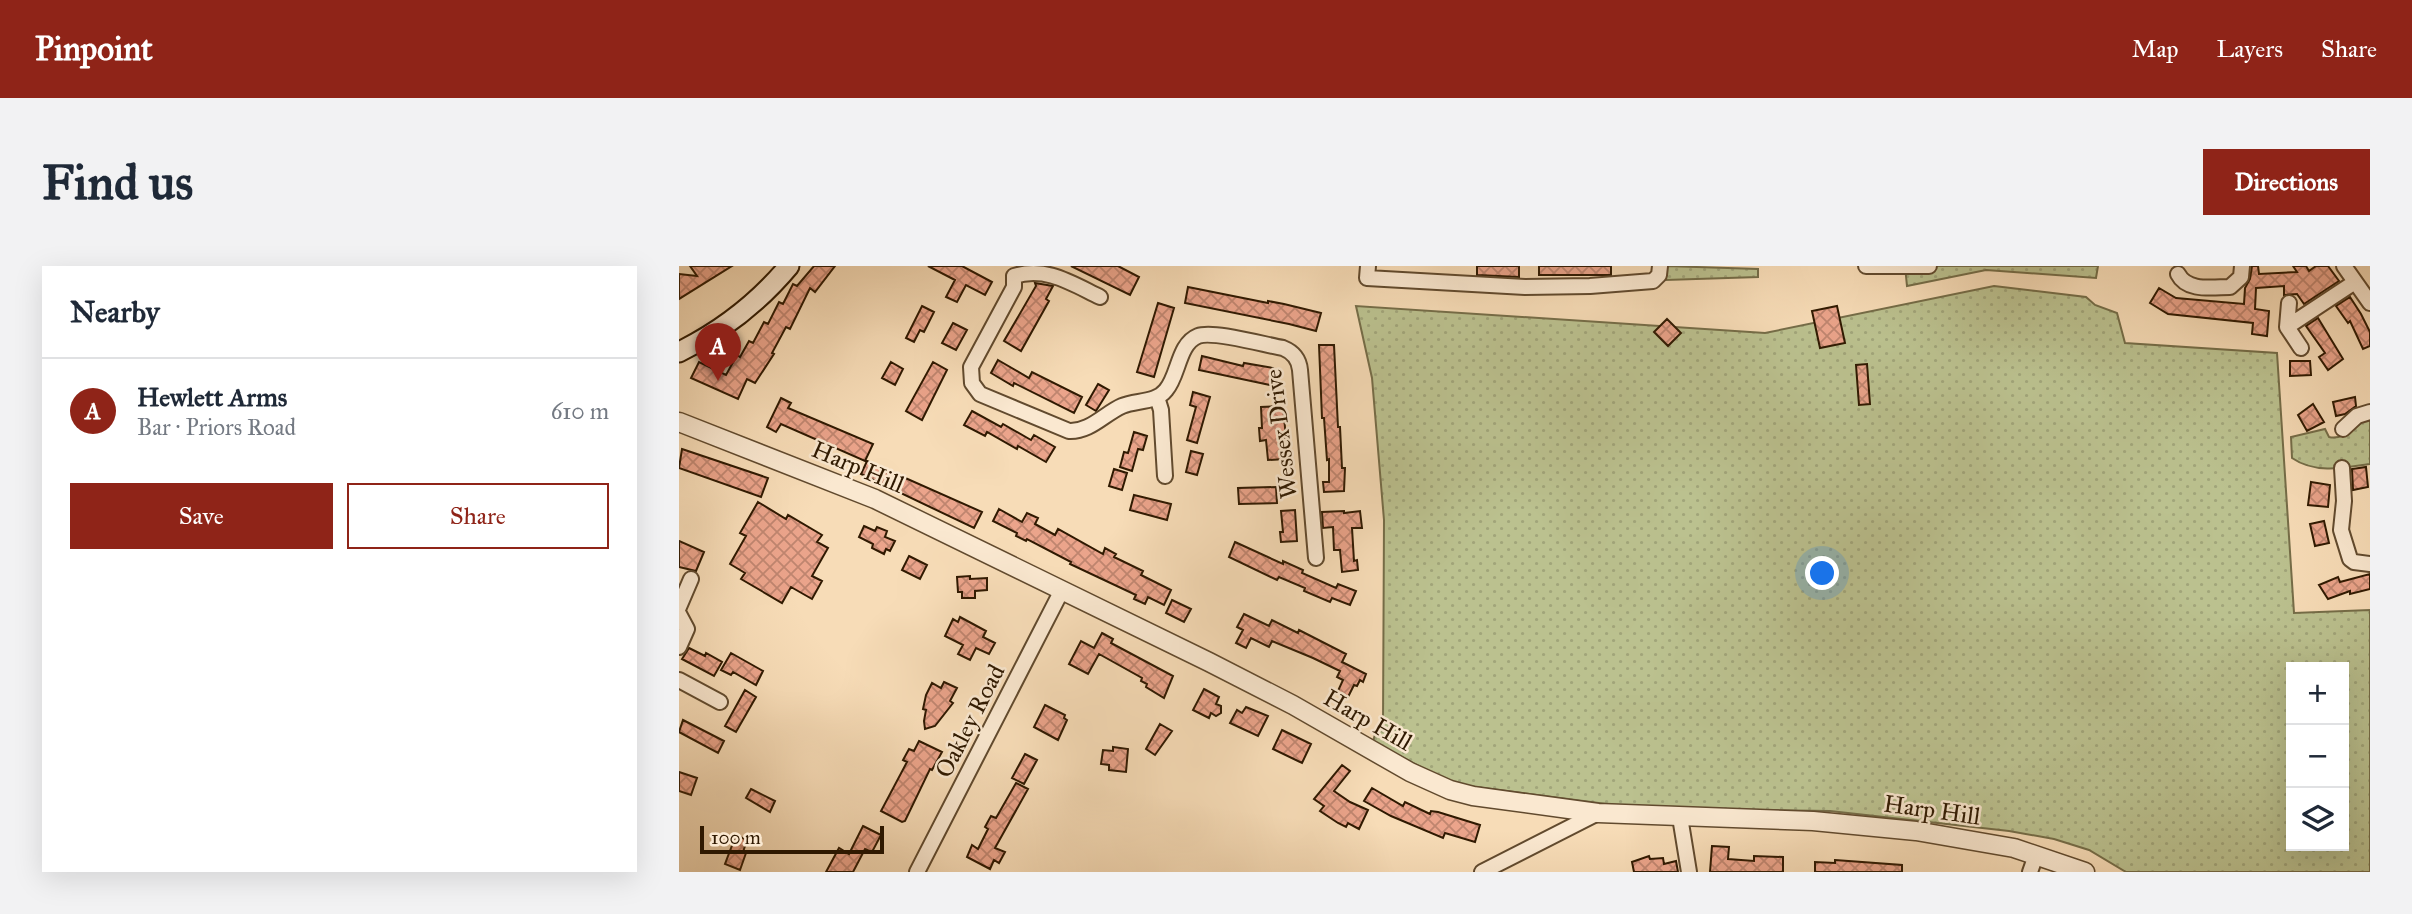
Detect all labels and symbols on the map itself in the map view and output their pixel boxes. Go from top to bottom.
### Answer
pin: A [695,323,741,381]
street label: Wessex Drive [1258,367,1304,501]
street label: Harp Hill [807,434,909,500]
your location [1805,556,1839,590]
street label: Oakley Road [929,659,1011,783]
street label: Harp Hill [1318,683,1418,758]
street label: Harp Hill [1882,788,1983,832]
scale bar [700,823,884,855]

